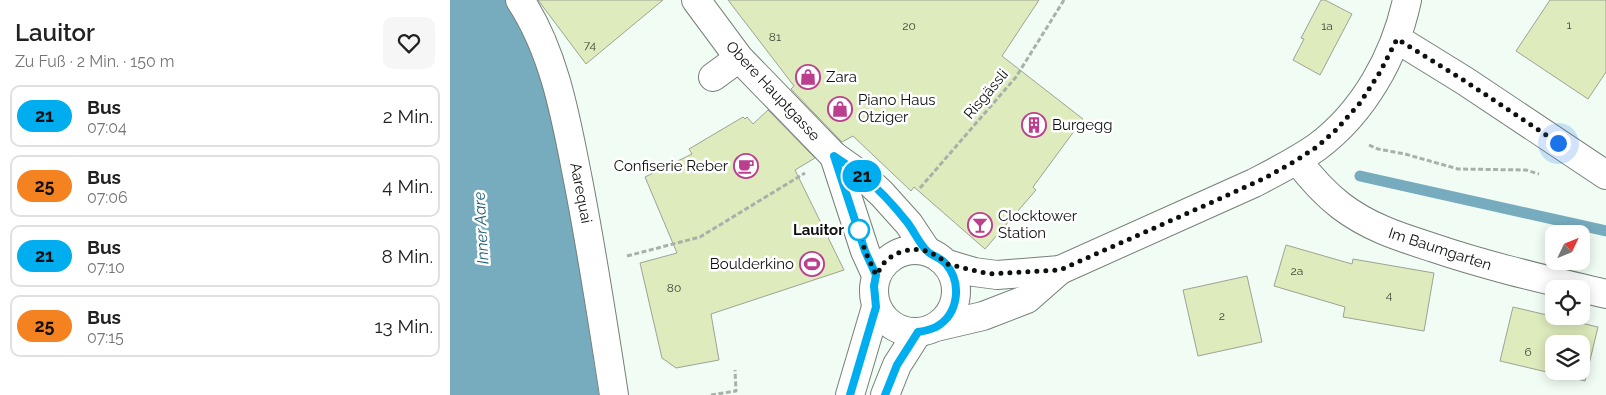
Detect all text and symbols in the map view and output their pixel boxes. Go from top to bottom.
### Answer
button: heart [383,17,435,69]
text: Lauitor [15,18,95,47]
house number: 1 [1566,18,1572,32]
house number: 20 [902,19,916,33]
house number: 1a [1321,19,1333,33]
house number: 81 [769,30,781,44]
street label: Obere Hauptgasse [722,37,824,145]
house number: 74 [584,38,597,52]
text: Zu Fuß · 2 Min. · 150 m [15,52,174,71]
shop icon: Zara [795,64,821,90]
street label: Risgässli [960,65,1012,123]
place label: Zara [826,68,857,86]
place label: Piano Haus Otziger [858,91,936,126]
text: Bus [87,96,121,118]
shop icon: Piano Haus Otziger [827,96,853,122]
text: 21 [35,105,54,126]
text: 2 Min. [383,105,433,127]
building icon: Burgegg [1021,112,1047,138]
place label: Burgegg [1052,116,1113,134]
text: 07:04 [87,118,127,137]
your location [1546,131,1571,156]
cafe icon: Confiserie Reber [733,153,759,179]
place label: Confiserie Reber [614,157,729,175]
line badge: 21 [840,160,884,192]
street label: Aarequai [566,161,596,225]
text: 21 [852,165,872,186]
text: Bus [87,166,121,188]
text: 25 [34,175,55,196]
text: 4 Min. [382,175,433,197]
text: 07:06 [87,188,128,207]
water label: Inner Aare [470,191,492,265]
place label: Clocktower Station [998,207,1078,242]
bar icon: Clocktower Station [967,212,993,238]
marker: Lauitor [848,219,870,241]
place label: Lauitor [793,221,844,239]
street label: Im Baumgarten [1386,224,1494,274]
north arrow [1545,225,1590,270]
map controls [1545,225,1590,380]
text: Bus [87,236,121,258]
text: 21 [35,245,54,266]
text: 8 Min. [381,245,433,267]
sports icon: Boulderkino [799,251,825,277]
place label: Boulderkino [710,255,794,273]
text: 07:10 [87,258,125,277]
house number: 2a [1291,264,1303,278]
button: locate [1545,280,1590,325]
house number: 80 [667,281,681,295]
house number: 4 [1386,288,1393,302]
text: Bus [87,306,121,328]
house number: 2 [1219,309,1225,323]
text: 25 [34,315,55,336]
text: 13 Min. [374,315,433,337]
text: 07:15 [87,328,124,347]
button: layers [1545,335,1590,380]
house number: 6 [1524,345,1532,359]

